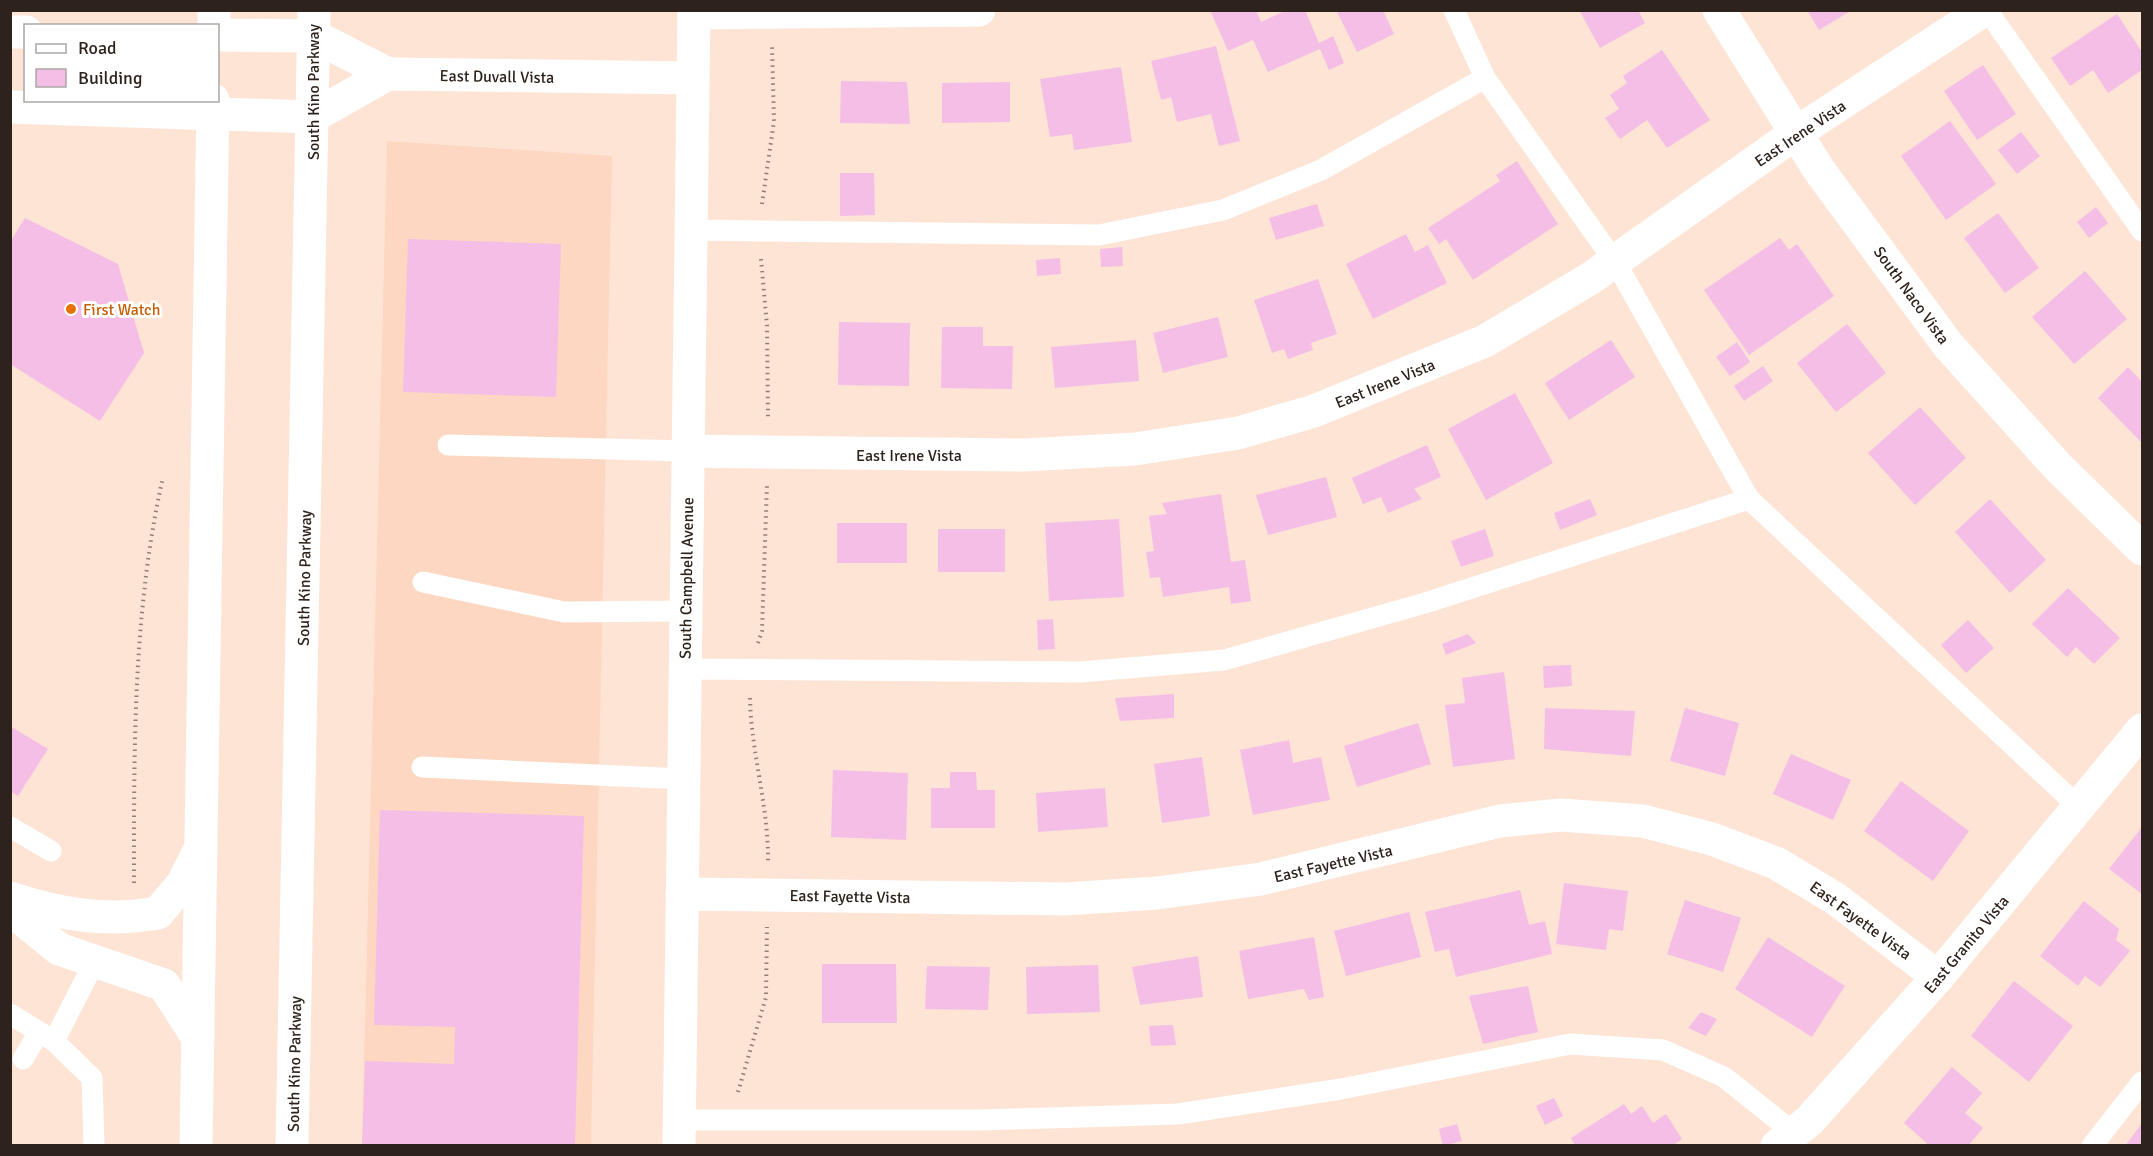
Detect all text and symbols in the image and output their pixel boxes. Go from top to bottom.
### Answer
legend [24,24,219,102]
street label: South Kino Parkway [304,24,324,160]
text: Road [78,37,117,59]
street label: East Duvall Vista [439,66,554,88]
text: Building [78,67,142,89]
street label: East Irene Vista [1751,96,1850,172]
street label: South Naco Vista [1869,243,1953,348]
place label: First Watch [83,300,160,320]
marker: First Watch [64,302,78,316]
street label: East Irene Vista [1333,355,1438,413]
street label: East Irene Vista [856,446,962,466]
street label: South Campbell Avenue [676,497,698,659]
street label: South Kino Parkway [294,509,316,646]
street label: East Fayette Vista [1272,841,1394,887]
street label: East Fayette Vista [1806,877,1915,964]
street label: East Fayette Vista [789,886,911,908]
street label: East Granito Vista [1920,892,2014,998]
street label: South Kino Parkway [284,995,306,1132]

